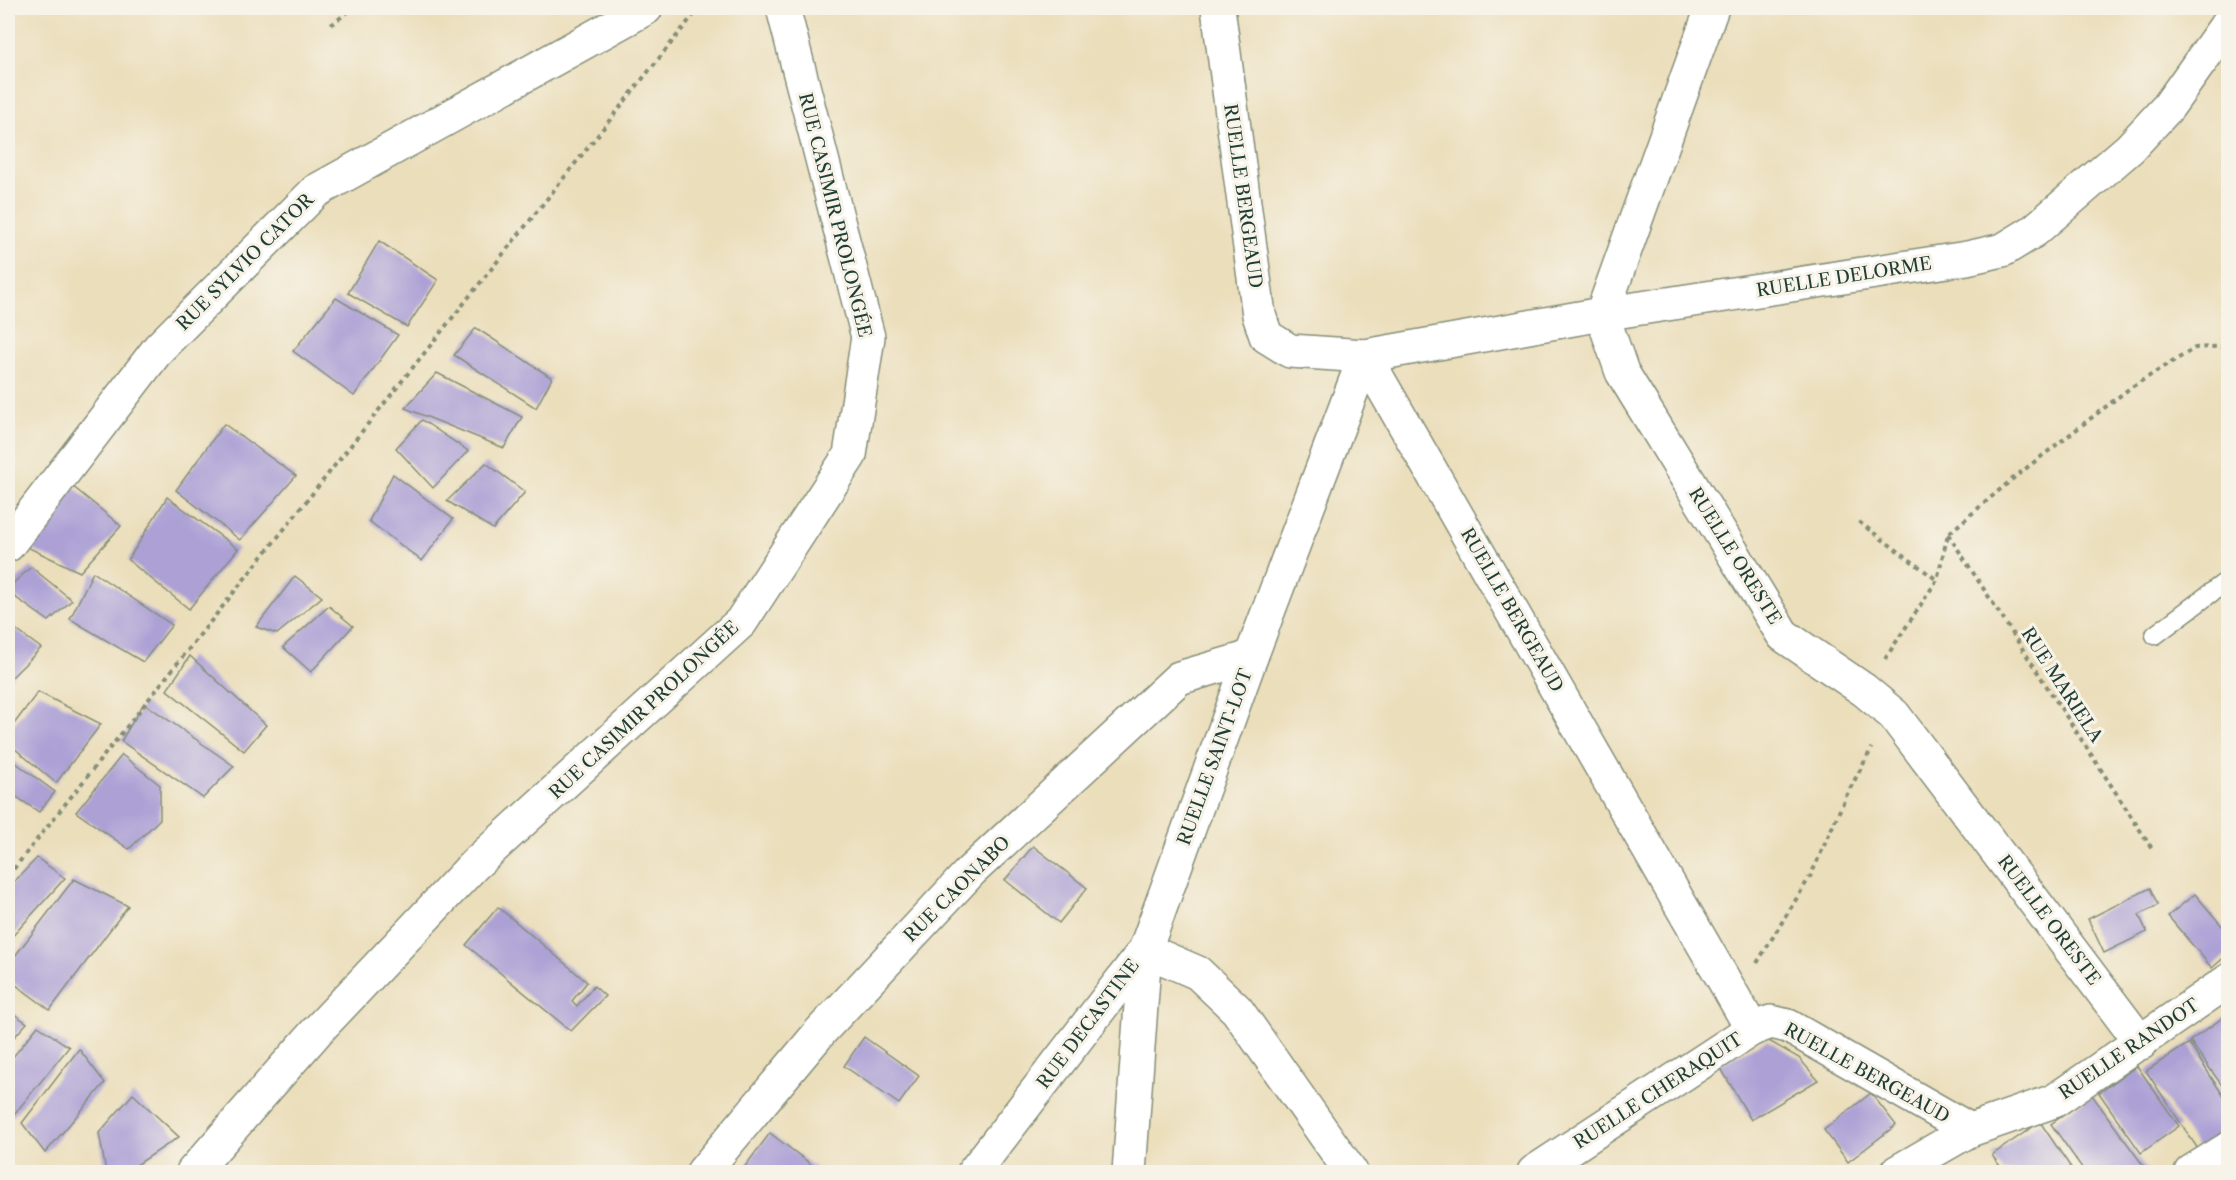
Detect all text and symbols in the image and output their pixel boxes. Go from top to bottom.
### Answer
street label: RUE CASIMIR PROLONGÉE [794,90,877,339]
street label: RUELLE BERGEAUD [1219,102,1267,290]
street label: RUE SYLVIO CATOR [172,188,319,335]
street label: RUELLE DELORME [1755,252,1933,302]
street label: RUELLE ORESTE [1684,484,1786,628]
street label: RUELLE BERGEAUD [1456,524,1568,696]
street label: RUE CASIMIR PROLONGÉE [544,616,743,804]
street label: RUE MARIELA [2017,623,2108,747]
street label: RUELLE SAINT-LOT [1173,665,1257,848]
street label: RUE CAONABO [899,831,1015,947]
street label: RUELLE ORESTE [1993,851,2105,989]
street label: RUE DECASTINE [1032,955,1144,1093]
street label: RUELLE RANDOT [2055,994,2204,1104]
street label: RUELLE BERGEAUD [1780,1018,1954,1128]
street label: RUELLE CHERAQUIT [1570,1028,1747,1154]

